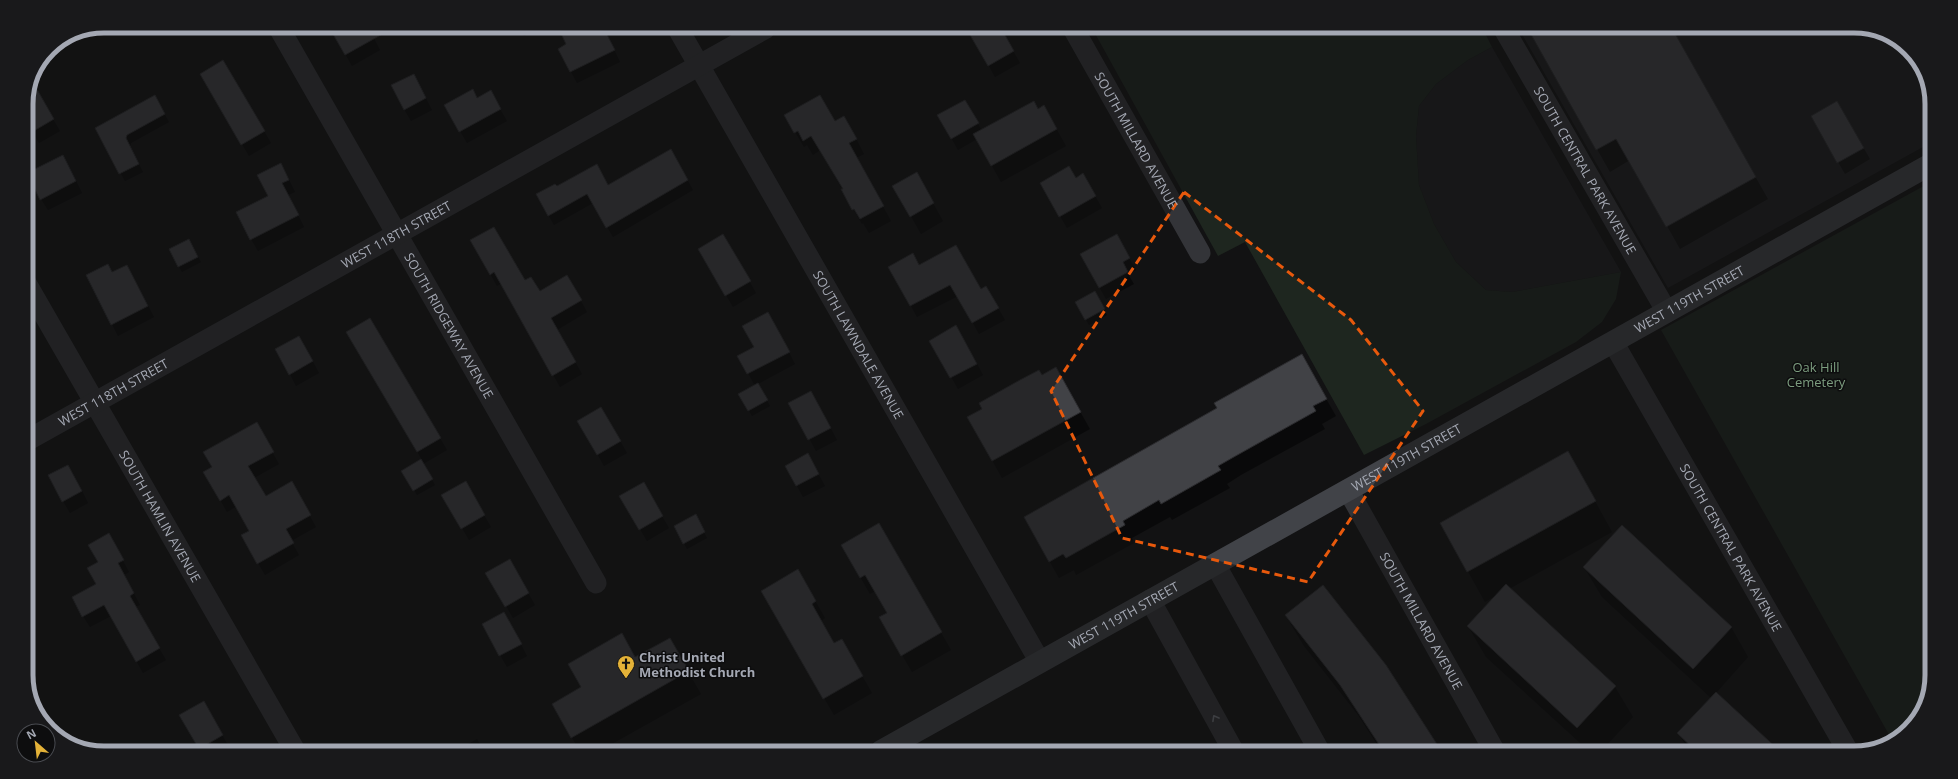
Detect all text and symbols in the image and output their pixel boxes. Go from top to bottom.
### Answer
street label: SOUTH MILLARD AVENUE [1091,69,1182,212]
street label: SOUTH CENTRAL PARK AVENUE [1530,83,1641,257]
street label: WEST 118TH STREET [338,196,455,272]
street label: SOUTH RIDGEWAY AVENUE [400,249,498,402]
street label: WEST 119TH STREET [1631,261,1748,337]
street label: SOUTH LAWNDALE AVENUE [809,267,908,422]
street label: WEST 118TH STREET [55,354,172,430]
park label: Oak Hill Cemetery [1787,358,1846,391]
street label: WEST 119TH STREET [1348,419,1465,495]
street label: SOUTH HAMLIN AVENUE [115,447,205,586]
street label: SOUTH CENTRAL PARK AVENUE [1676,460,1786,635]
street label: SOUTH MILLARD AVENUE [1376,549,1467,693]
street label: WEST 119TH STREET [1065,577,1183,653]
place label: Christ United Methodist Church [639,648,755,681]
church icon: Christ United Methodist Church [616,654,636,679]
one-way arrow [1213,714,1220,722]
north arrow [16,723,56,763]
text: N [24,725,39,742]

